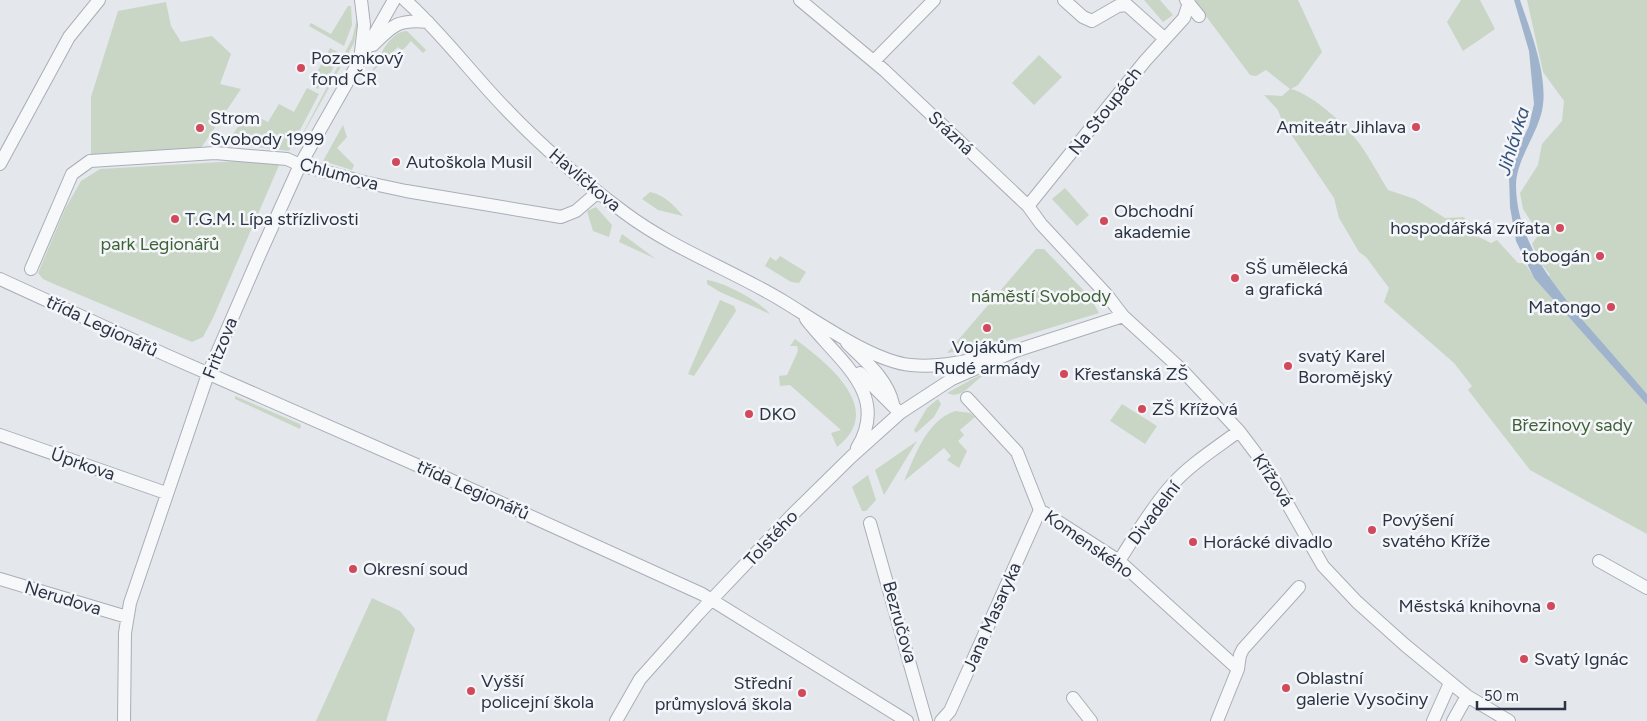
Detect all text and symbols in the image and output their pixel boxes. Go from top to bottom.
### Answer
place label: Pozemkový fond ČR [311,47,404,90]
marker: Pozemkový fond ČR [295,62,307,74]
street label: Na Stoupách [1064,63,1146,159]
water label: Jihlávka [1491,104,1534,179]
street label: Srázná [924,106,978,160]
place label: Strom Svobody 1999 [210,107,324,150]
place label: Amiteátr Jihlava [1276,116,1406,138]
marker: Amiteátr Jihlava [1410,121,1422,133]
marker: Strom Svobody 1999 [194,122,206,134]
street label: Havlíčkova [545,144,625,216]
place label: Autoškola Musil [406,151,532,173]
street label: Chlumova [297,153,381,195]
marker: Autoškola Musil [390,156,402,168]
place label: Obchodní akademie [1114,200,1194,243]
place label: T.G.M. Lípa střízlivosti [185,208,359,230]
marker: T.G.M. Lípa střízlivosti [169,213,181,225]
marker: Obchodní akademie [1098,215,1110,227]
place label: hospodářská zvířata [1390,217,1550,239]
marker: hospodářská zvířata [1554,222,1566,234]
park label: park Legionářů [101,233,219,255]
place label: tobogán [1522,245,1590,267]
marker: tobogán [1594,250,1606,262]
place label: SŠ umělecká a grafická [1245,257,1348,300]
marker: SŠ umělecká a grafická [1229,272,1241,284]
park label: náměstí Svobody [971,285,1111,307]
street label: třída Legionářů [43,290,161,362]
place label: Matongo [1528,296,1601,318]
marker: Matongo [1605,301,1617,313]
street label: Fritzova [198,314,242,382]
marker: Vojákům Rudé armády [981,322,993,334]
place label: Vojákům Rudé armády [934,336,1040,379]
place label: svatý Karel Boromějský [1298,345,1393,388]
marker: svatý Karel Boromějský [1282,360,1294,372]
place label: Křesťanská ZŠ [1074,363,1188,385]
marker: Křesťanská ZŠ [1058,368,1070,380]
place label: ZŠ Křížová [1152,398,1238,420]
place label: DKO [759,403,796,425]
marker: ZŠ Křížová [1136,403,1148,415]
marker: DKO [743,408,755,420]
park label: Březinovy sady [1511,414,1633,436]
street label: Úprkova [48,443,118,485]
street label: Křížová [1248,449,1298,511]
street label: třída Legionářů [413,455,533,525]
street label: Divadelní [1123,476,1185,549]
street label: Tolstého [740,505,802,571]
street label: Komenského [1040,505,1138,583]
place label: Povýšení svatého Kříže [1382,509,1490,552]
marker: Povýšení svatého Kříže [1366,524,1378,536]
place label: Horácké divadlo [1203,531,1333,553]
marker: Horácké divadlo [1187,536,1199,548]
place label: Okresní soud [363,558,468,580]
street label: Jana Masaryka [958,559,1026,675]
marker: Okresní soud [347,563,359,575]
street label: Nerudova [22,576,104,620]
street label: Bezručova [878,579,922,665]
place label: Městská knihovna [1398,595,1541,617]
marker: Městská knihovna [1545,600,1557,612]
place label: Svatý Ignác [1534,648,1629,670]
marker: Svatý Ignác [1518,653,1530,665]
place label: Oblastní galerie Vysočiny [1296,667,1429,710]
place label: Vyšší policejní škola [481,670,594,713]
place label: Střední průmyslová škola [655,672,793,715]
scale bar [1477,678,1564,710]
marker: Oblastní galerie Vysočiny [1280,682,1292,694]
marker: Vyšší policejní škola [465,685,477,697]
marker: Střední průmyslová škola [796,687,808,699]
text: 50 m [1484,687,1519,705]

